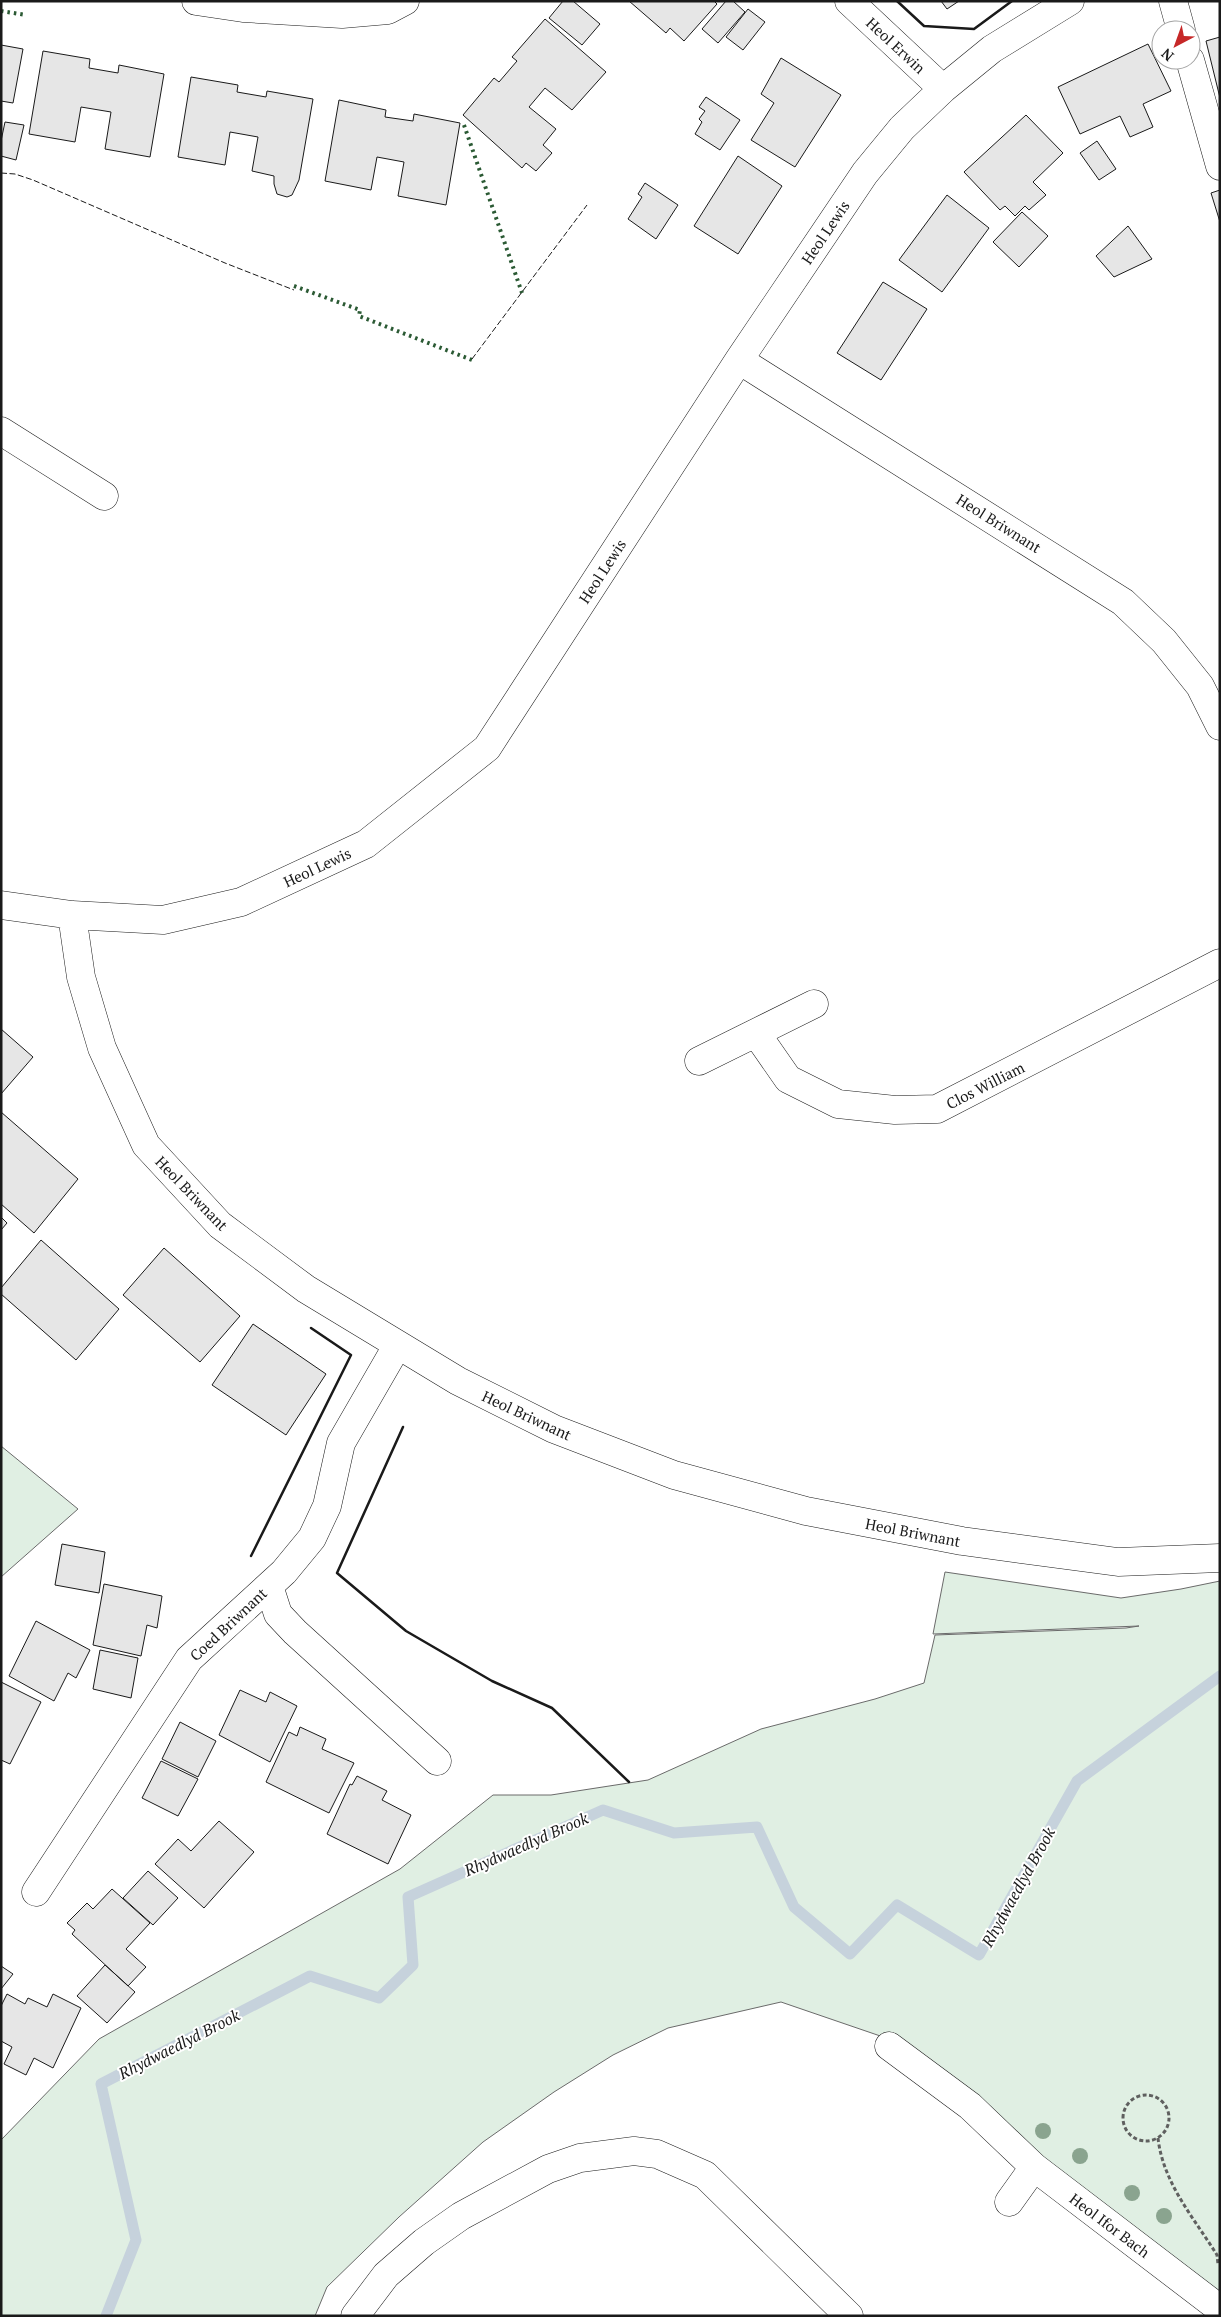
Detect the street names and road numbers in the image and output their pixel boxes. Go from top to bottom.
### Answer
street label: Heol Erwin [862,12,930,78]
street label: Heol Lewis [796,196,854,268]
street label: Heol Briwnant [953,489,1045,557]
street label: Heol Lewis [574,535,630,607]
street label: Heol Lewis [280,843,354,891]
street label: Clos William [943,1057,1028,1113]
street label: Heol Briwnant [151,1151,233,1235]
street label: Heol Briwnant [479,1386,575,1445]
street label: Heol Briwnant [864,1513,963,1551]
street label: Coed Briwnant [185,1583,271,1665]
street label: Heol Ifor Bach [1066,2188,1154,2262]

